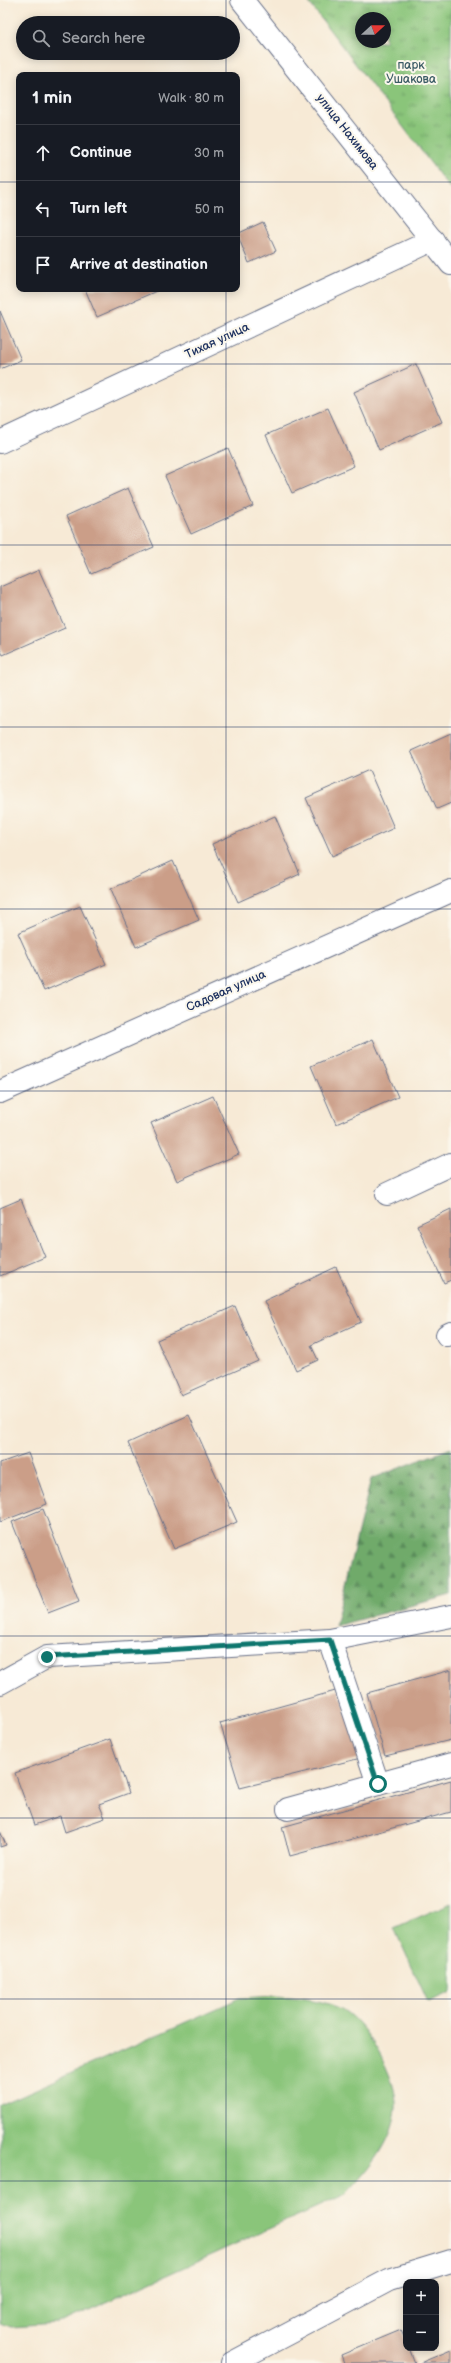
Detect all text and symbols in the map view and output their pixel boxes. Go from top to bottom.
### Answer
north arrow [355,12,391,48]
search box [16,16,240,60]
icon: search [30,27,52,49]
text: Search here [62,29,145,48]
park label: парк Ушакова [386,58,436,87]
text: 1 min [32,88,72,108]
text: Walk · 80 m [158,90,224,106]
street label: улица Нахимова [313,91,381,173]
icon: ahead [32,142,54,164]
text: Continue [70,143,132,162]
text: 30 m [194,145,224,161]
icon: left [32,198,54,220]
text: Turn left [70,199,127,218]
text: 50 m [195,201,224,217]
icon: arrive [32,254,54,276]
text: Arrive at destination [70,255,208,274]
street label: Тихая улица [182,320,252,362]
street label: Садовая улица [184,967,268,1015]
route end [38,1648,56,1666]
route start [369,1775,387,1793]
map controls [403,2279,439,2351]
button: + [403,2279,439,2315]
button: − [403,2315,439,2351]

